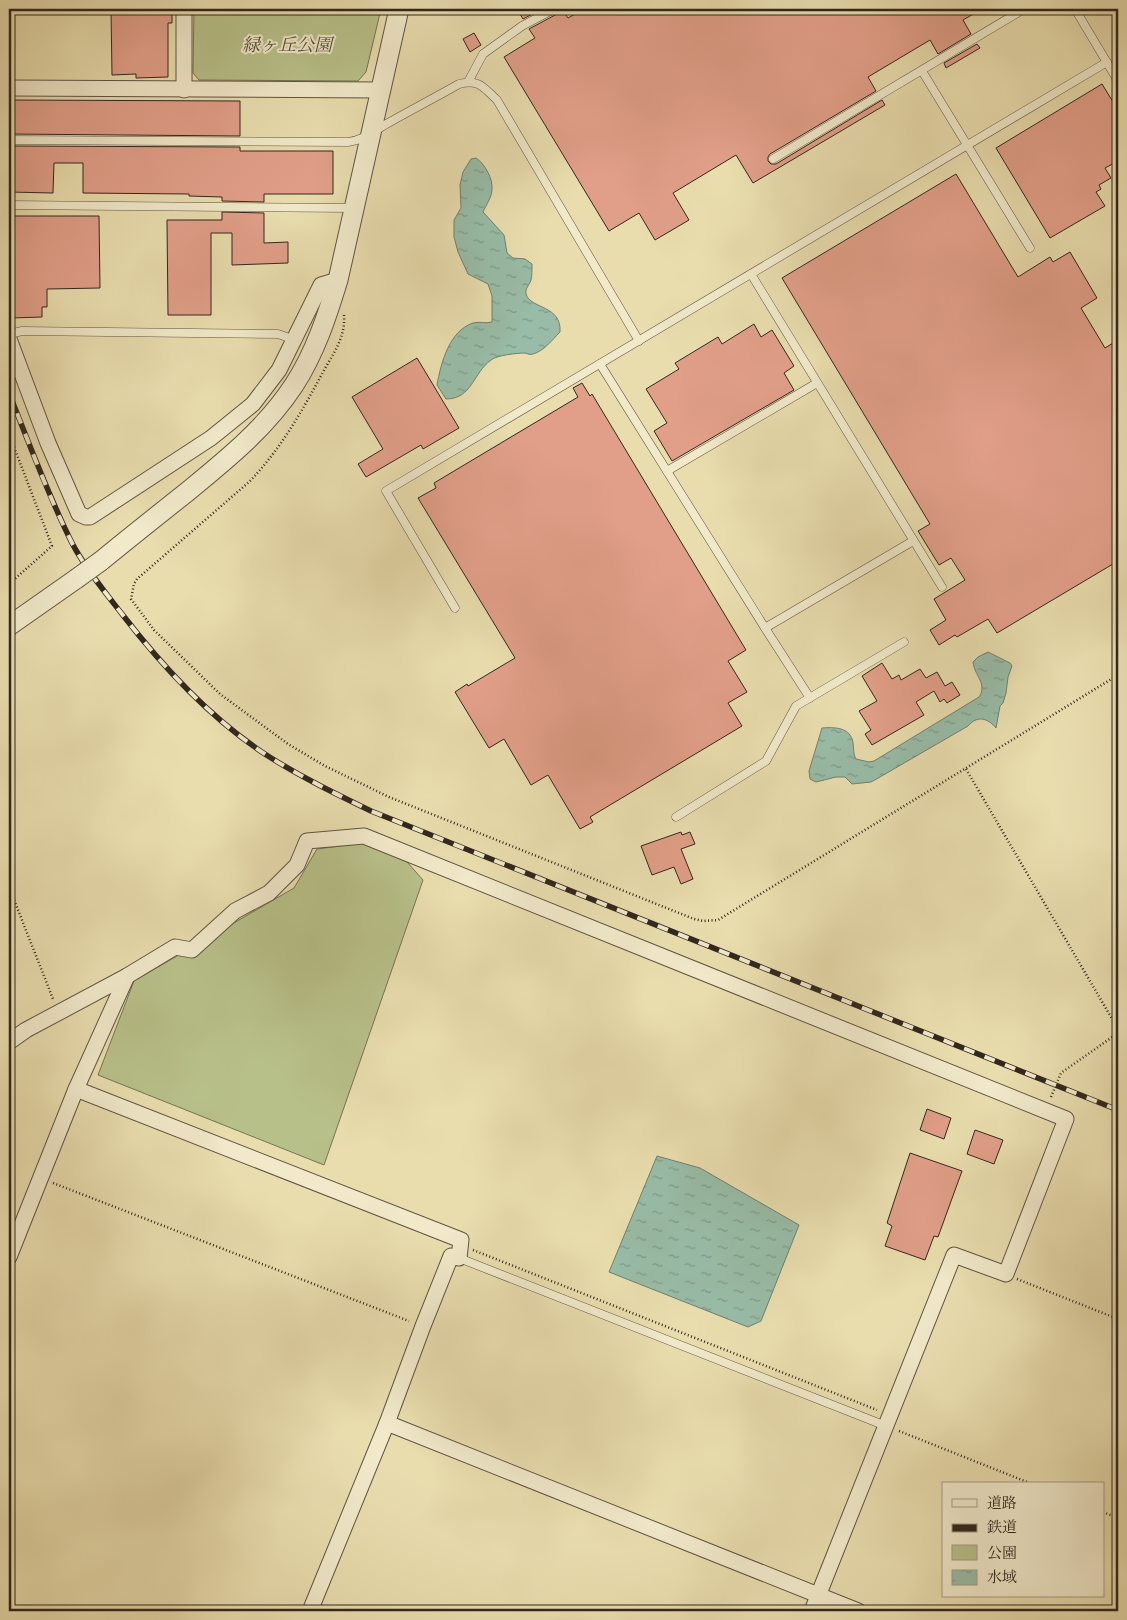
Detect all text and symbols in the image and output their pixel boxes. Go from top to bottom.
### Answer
park label: 緑ヶ丘公園 [242,34,335,57]
legend [942,1482,1104,1598]
text: 道路 [987,1494,1017,1513]
text: 鉄道 [987,1518,1017,1537]
text: 公園 [987,1544,1017,1563]
text: 水域 [987,1568,1017,1587]

